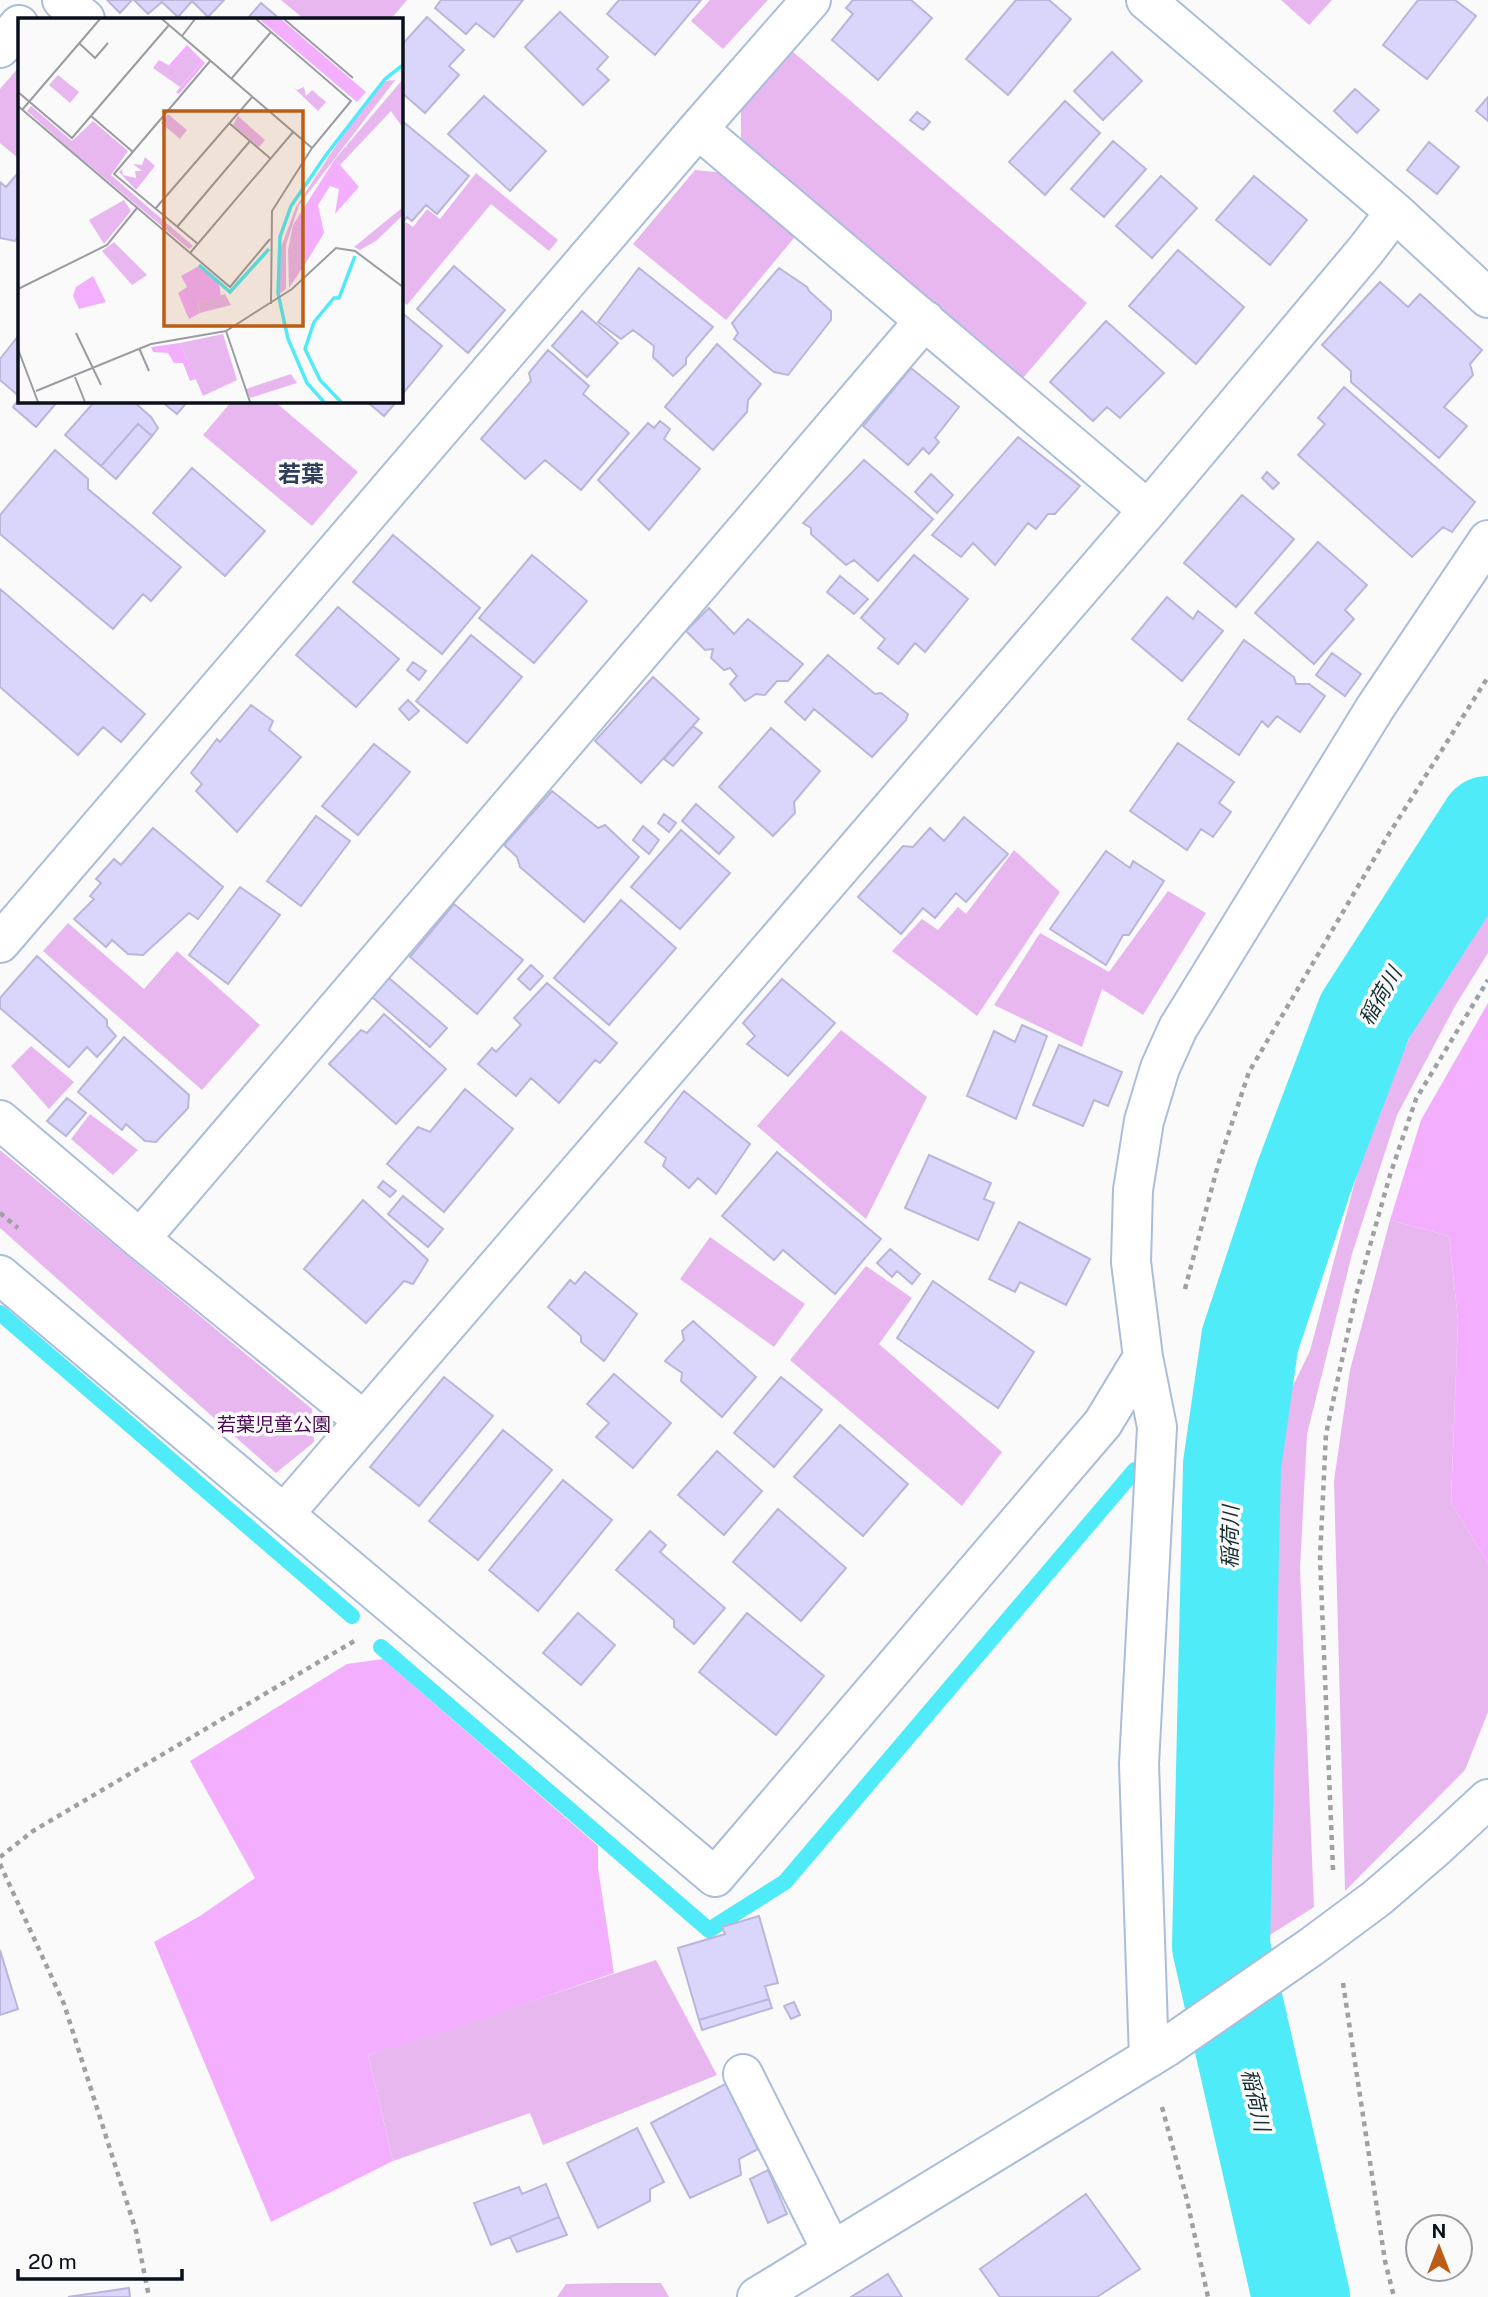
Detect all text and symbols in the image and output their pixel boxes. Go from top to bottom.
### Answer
inset map [18,18,402,402]
district label: 若葉 [278,460,324,487]
water label: 稲荷川 [1353,961,1408,1030]
park label: 若葉児童公園 [217,1413,331,1435]
water label: 稲荷川 [1217,1503,1243,1569]
water label: 稲荷川 [1237,2066,1276,2135]
north arrow [1404,2213,1474,2283]
text: N [1432,2220,1446,2242]
scale bar [18,2238,182,2282]
text: 20 m [28,2249,77,2274]

